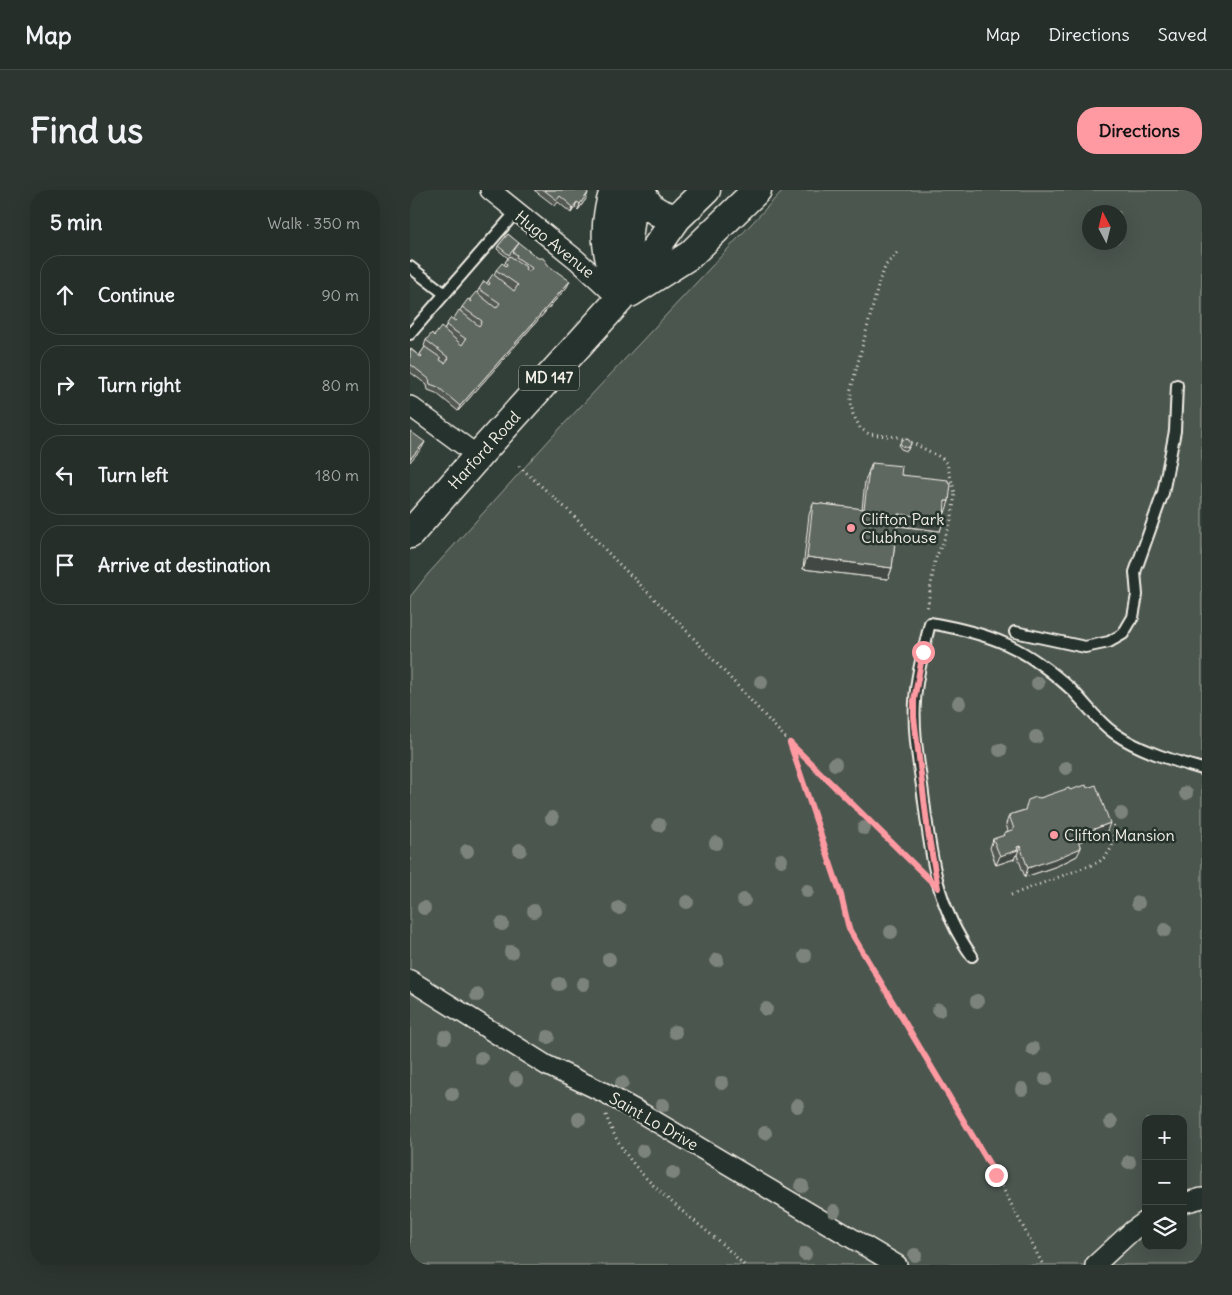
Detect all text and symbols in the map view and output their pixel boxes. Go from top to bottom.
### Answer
text: Map [25,20,72,50]
text: Map [985,23,1020,46]
text: Directions [1048,23,1130,46]
text: Saved [1158,23,1207,46]
button: Directions [1077,107,1202,154]
text: Find us [30,108,143,152]
north arrow [1082,205,1127,250]
street label: Hugo Avenue [511,206,599,282]
text: 5 min [50,209,102,236]
text: Walk · 350 m [267,213,360,233]
icon: ahead [51,281,79,309]
text: Continue [98,283,175,307]
text: 90 m [321,285,359,305]
road number: MD 147 [519,366,579,390]
icon: right [51,371,79,399]
text: Turn right [98,373,181,397]
text: 80 m [321,375,359,395]
street label: Harford Road [444,407,524,493]
icon: left [51,461,79,489]
text: Turn left [98,463,168,487]
text: 180 m [315,465,359,485]
place label: Clifton Park Clubhouse [861,509,944,547]
marker: Clifton Park Clubhouse [845,522,857,534]
icon: arrive [51,551,79,579]
text: Arrive at destination [98,553,271,577]
route start [912,641,935,664]
place label: Clifton Mansion [1064,825,1175,845]
marker: Clifton Mansion [1048,829,1060,841]
street label: Saint Lo Drive [606,1088,702,1154]
map controls [1142,1115,1187,1250]
button: + [1142,1115,1187,1160]
button: − [1142,1160,1187,1205]
route end [985,1164,1008,1187]
button: layers [1142,1205,1187,1250]

